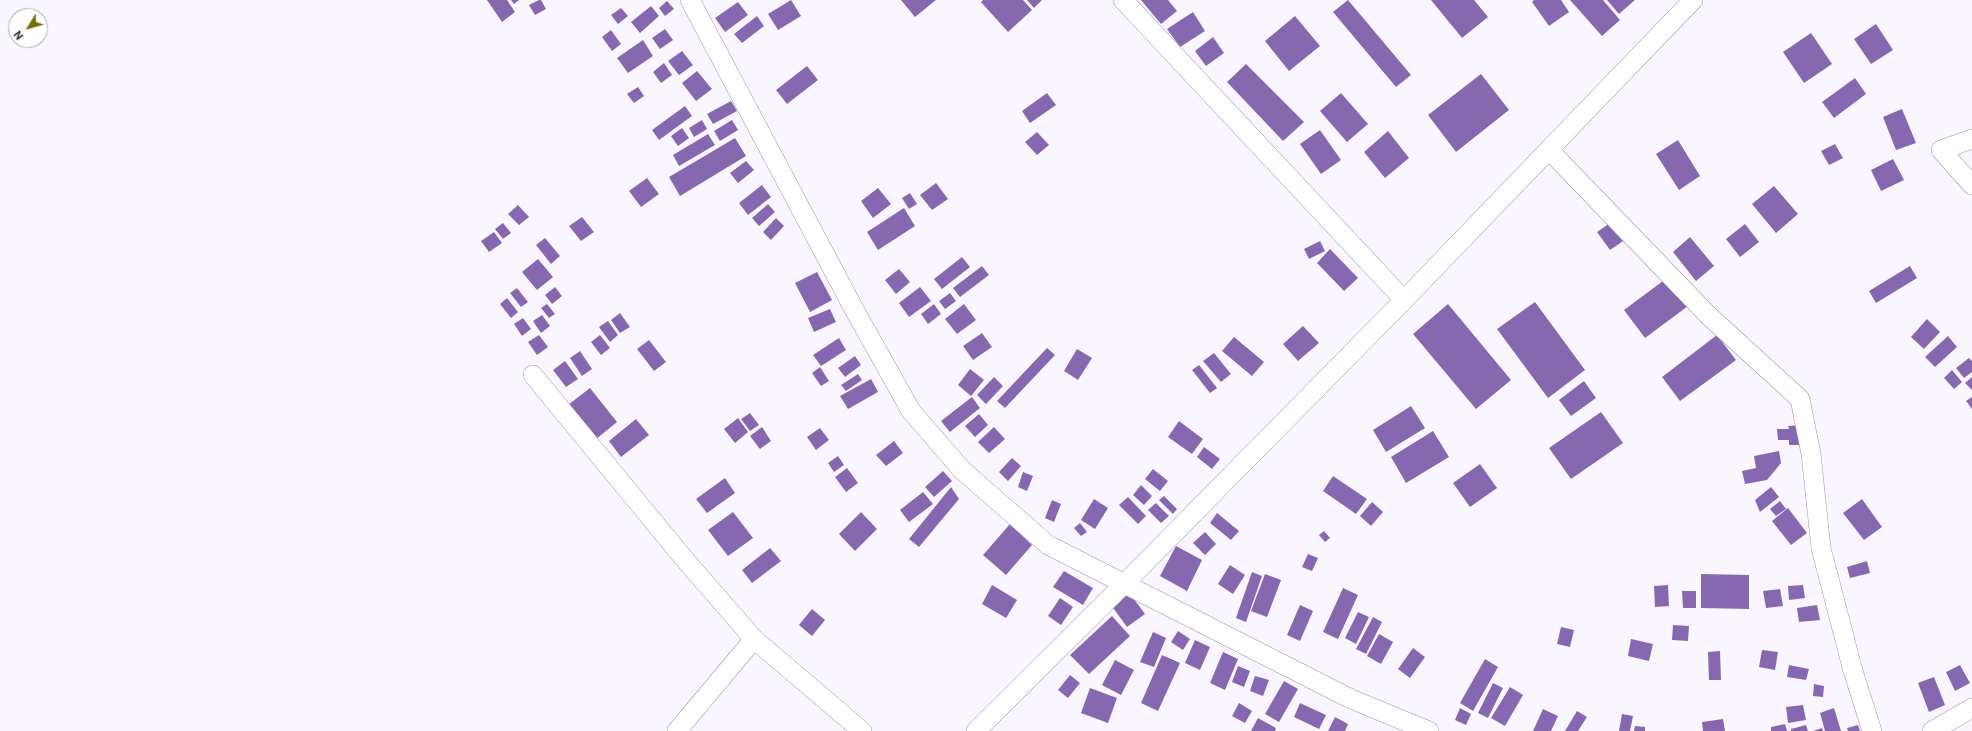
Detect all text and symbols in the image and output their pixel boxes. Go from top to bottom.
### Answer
north arrow [8,8,48,48]
text: N [11,28,26,42]

